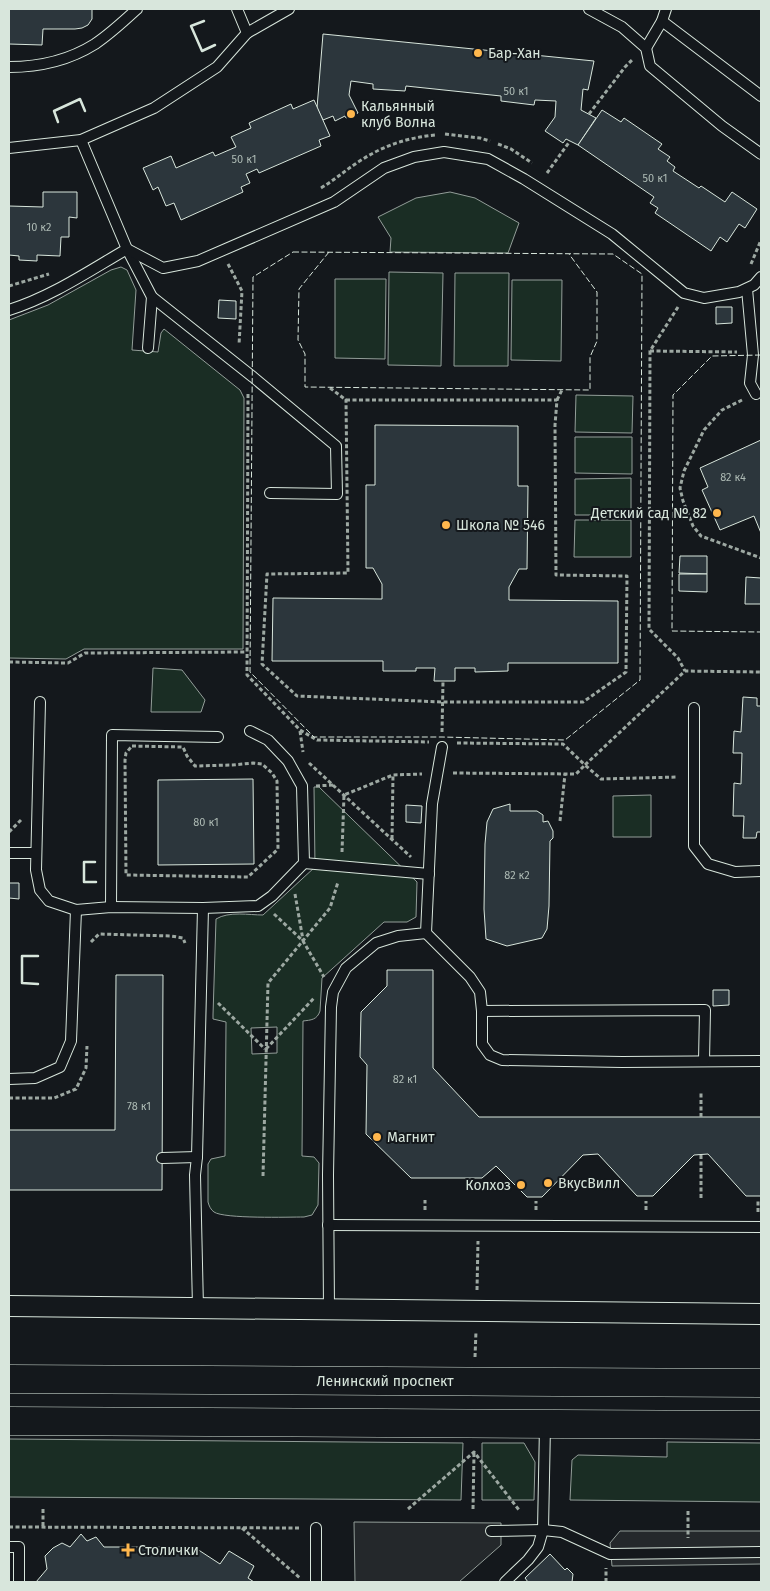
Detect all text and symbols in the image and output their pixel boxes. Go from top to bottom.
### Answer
place label: Бар-Хан [488,45,541,62]
marker: Бар-Хан [472,47,484,59]
house number: 50 к1 [504,85,528,98]
place label: Кальянный клуб Волна [361,98,436,131]
marker: Кальянный клуб Волна [345,108,357,120]
house number: 50 к1 [232,153,256,166]
house number: 50 к1 [643,172,667,185]
house number: 10 к2 [27,221,51,234]
house number: 82 к4 [720,471,746,484]
place label: Детский сад № 82 [590,505,707,522]
marker: Детский сад № 82 [711,507,723,519]
place label: Школа № 546 [456,517,545,534]
marker: Школа № 546 [440,519,452,531]
house number: 80 к1 [193,816,219,829]
house number: 82 к2 [504,869,530,882]
house number: 82 к1 [393,1073,417,1086]
house number: 78 к1 [127,1100,151,1113]
place label: Магнит [387,1129,435,1146]
marker: Магнит [371,1131,383,1143]
place label: ВкусВилл [558,1175,620,1192]
place label: Колхоз [465,1177,511,1194]
marker: ВкусВилл [542,1177,554,1189]
marker: Колхоз [515,1179,527,1191]
street label: Ленинский проспект [316,1373,454,1390]
place label: Столички [138,1542,199,1559]
marker: Столички [122,1544,134,1556]

